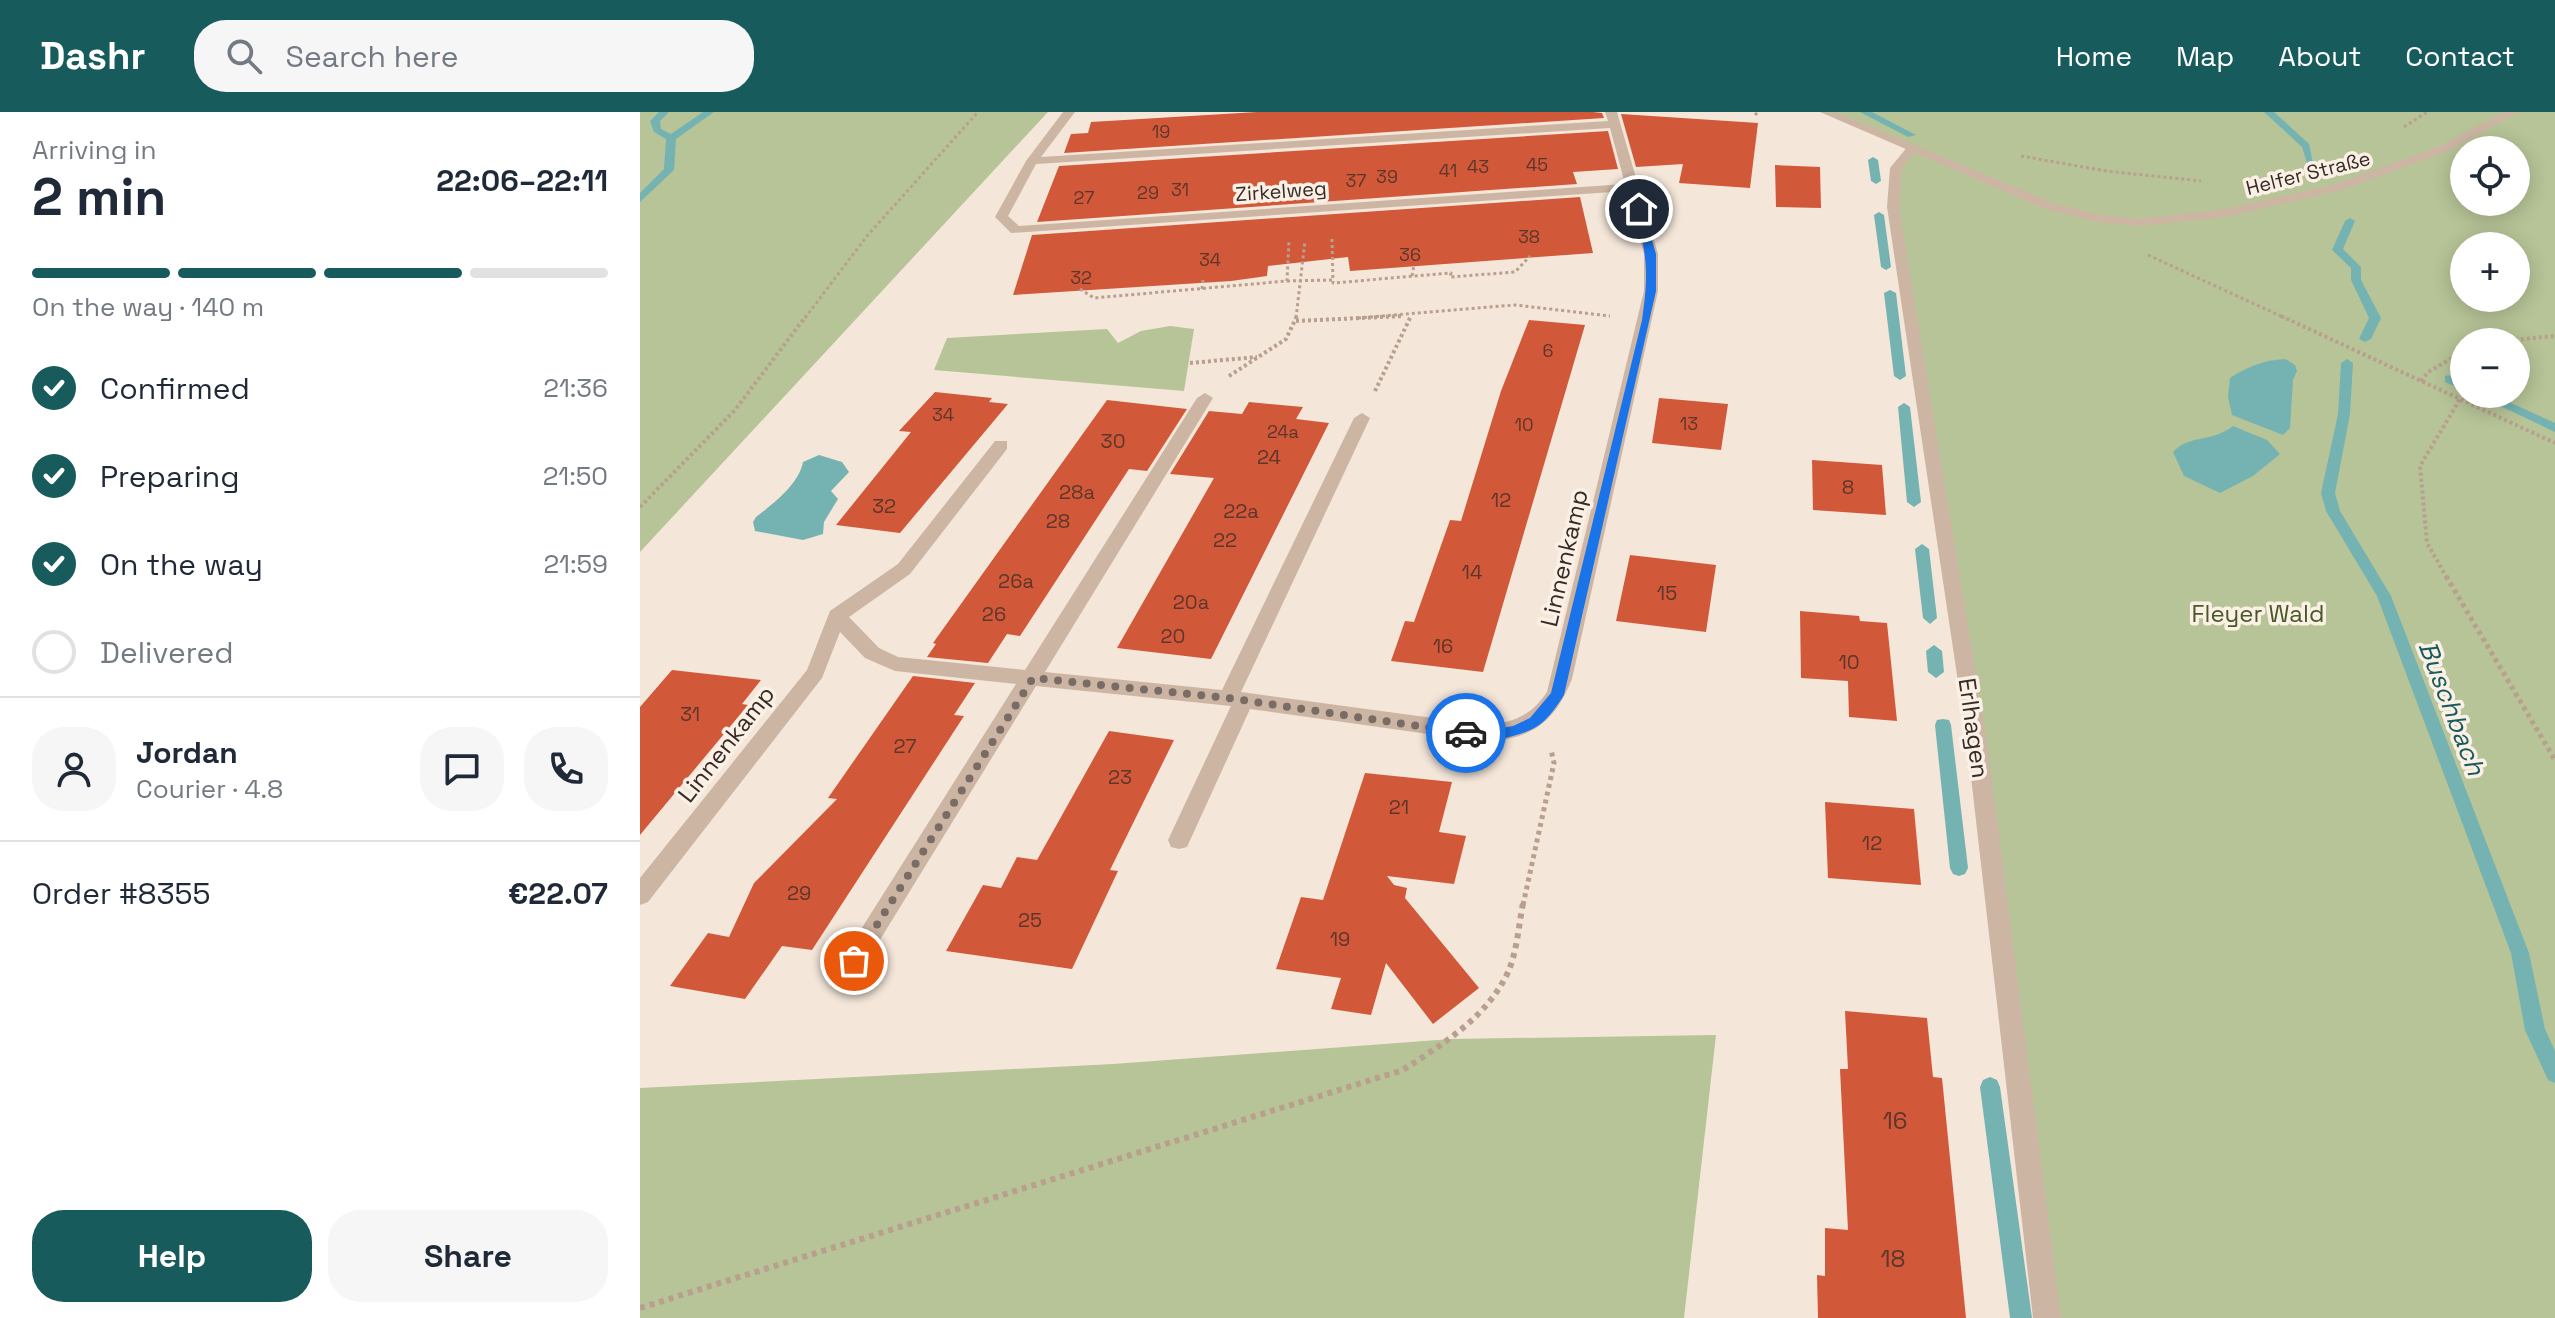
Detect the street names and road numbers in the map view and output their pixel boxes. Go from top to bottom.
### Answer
street label: Helfer Straße [2243,145,2373,201]
street label: Zirkelweg [1234,175,1328,207]
street label: Linnenkamp [1533,486,1595,630]
street label: Erlhagen [1952,676,1996,780]
street label: Linnenkamp [671,679,781,809]

